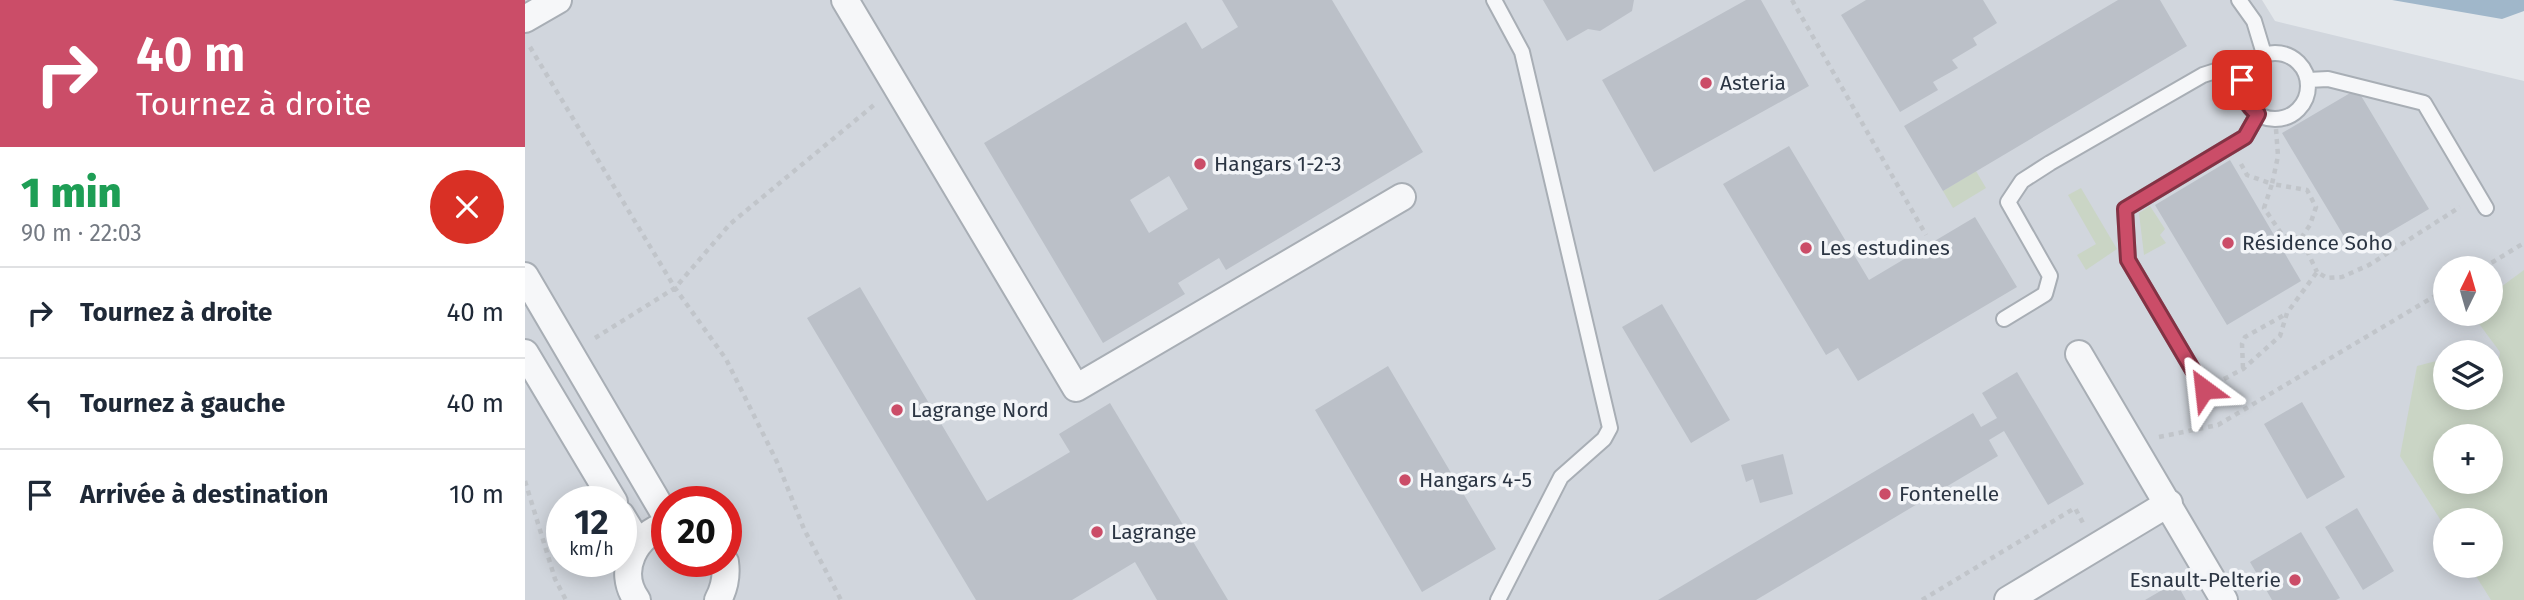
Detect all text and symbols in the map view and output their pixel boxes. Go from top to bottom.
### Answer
text: 40 m [136,25,245,84]
icon: right [21,28,112,119]
pin [2212,50,2272,110]
icon: arrive [2223,61,2261,99]
place label: Asteria [1720,70,1786,96]
marker: Asteria [1698,75,1714,91]
text: Tournez à droite [136,85,372,123]
place label: Hangars 1-2-3 [1214,151,1341,177]
marker: Hangars 1-2-3 [1192,156,1208,172]
text: 1 min [21,168,122,218]
button: close [430,170,504,244]
text: 90 m · 22:03 [21,219,142,247]
place label: Résidence Soho [2242,230,2393,256]
place label: Les estudines [1820,235,1950,261]
marker: Résidence Soho [2220,235,2236,251]
marker: Les estudines [1798,240,1814,256]
north arrow [2433,256,2503,326]
map controls [2433,256,2503,578]
icon: right [21,294,59,332]
text: Tournez à droite [80,297,272,328]
text: 40 m [446,297,504,328]
button: layers [2433,340,2503,410]
position arrow [2167,352,2241,426]
icon: left [21,385,59,423]
text: Tournez à gauche [80,388,285,419]
text: 40 m [446,388,504,419]
place label: Lagrange Nord [911,397,1049,423]
marker: Lagrange Nord [889,402,905,418]
button: + [2433,424,2503,494]
place label: Hangars 4-5 [1419,467,1532,493]
marker: Hangars 4-5 [1397,472,1413,488]
icon: arrive [21,476,59,514]
text: Arrivée à destination [80,479,329,510]
text: 10 m [449,479,504,510]
place label: Fontenelle [1899,481,1999,507]
speed limit sign: 20 [651,486,742,577]
marker: Fontenelle [1877,486,1893,502]
text: 12 [574,501,609,543]
button: − [2433,508,2503,578]
place label: Lagrange [1111,519,1197,545]
marker: Lagrange [1089,524,1105,540]
text: km/h [569,538,614,560]
place label: Esnault-Pelterie [2129,567,2281,593]
marker: Esnault-Pelterie [2287,572,2303,588]

